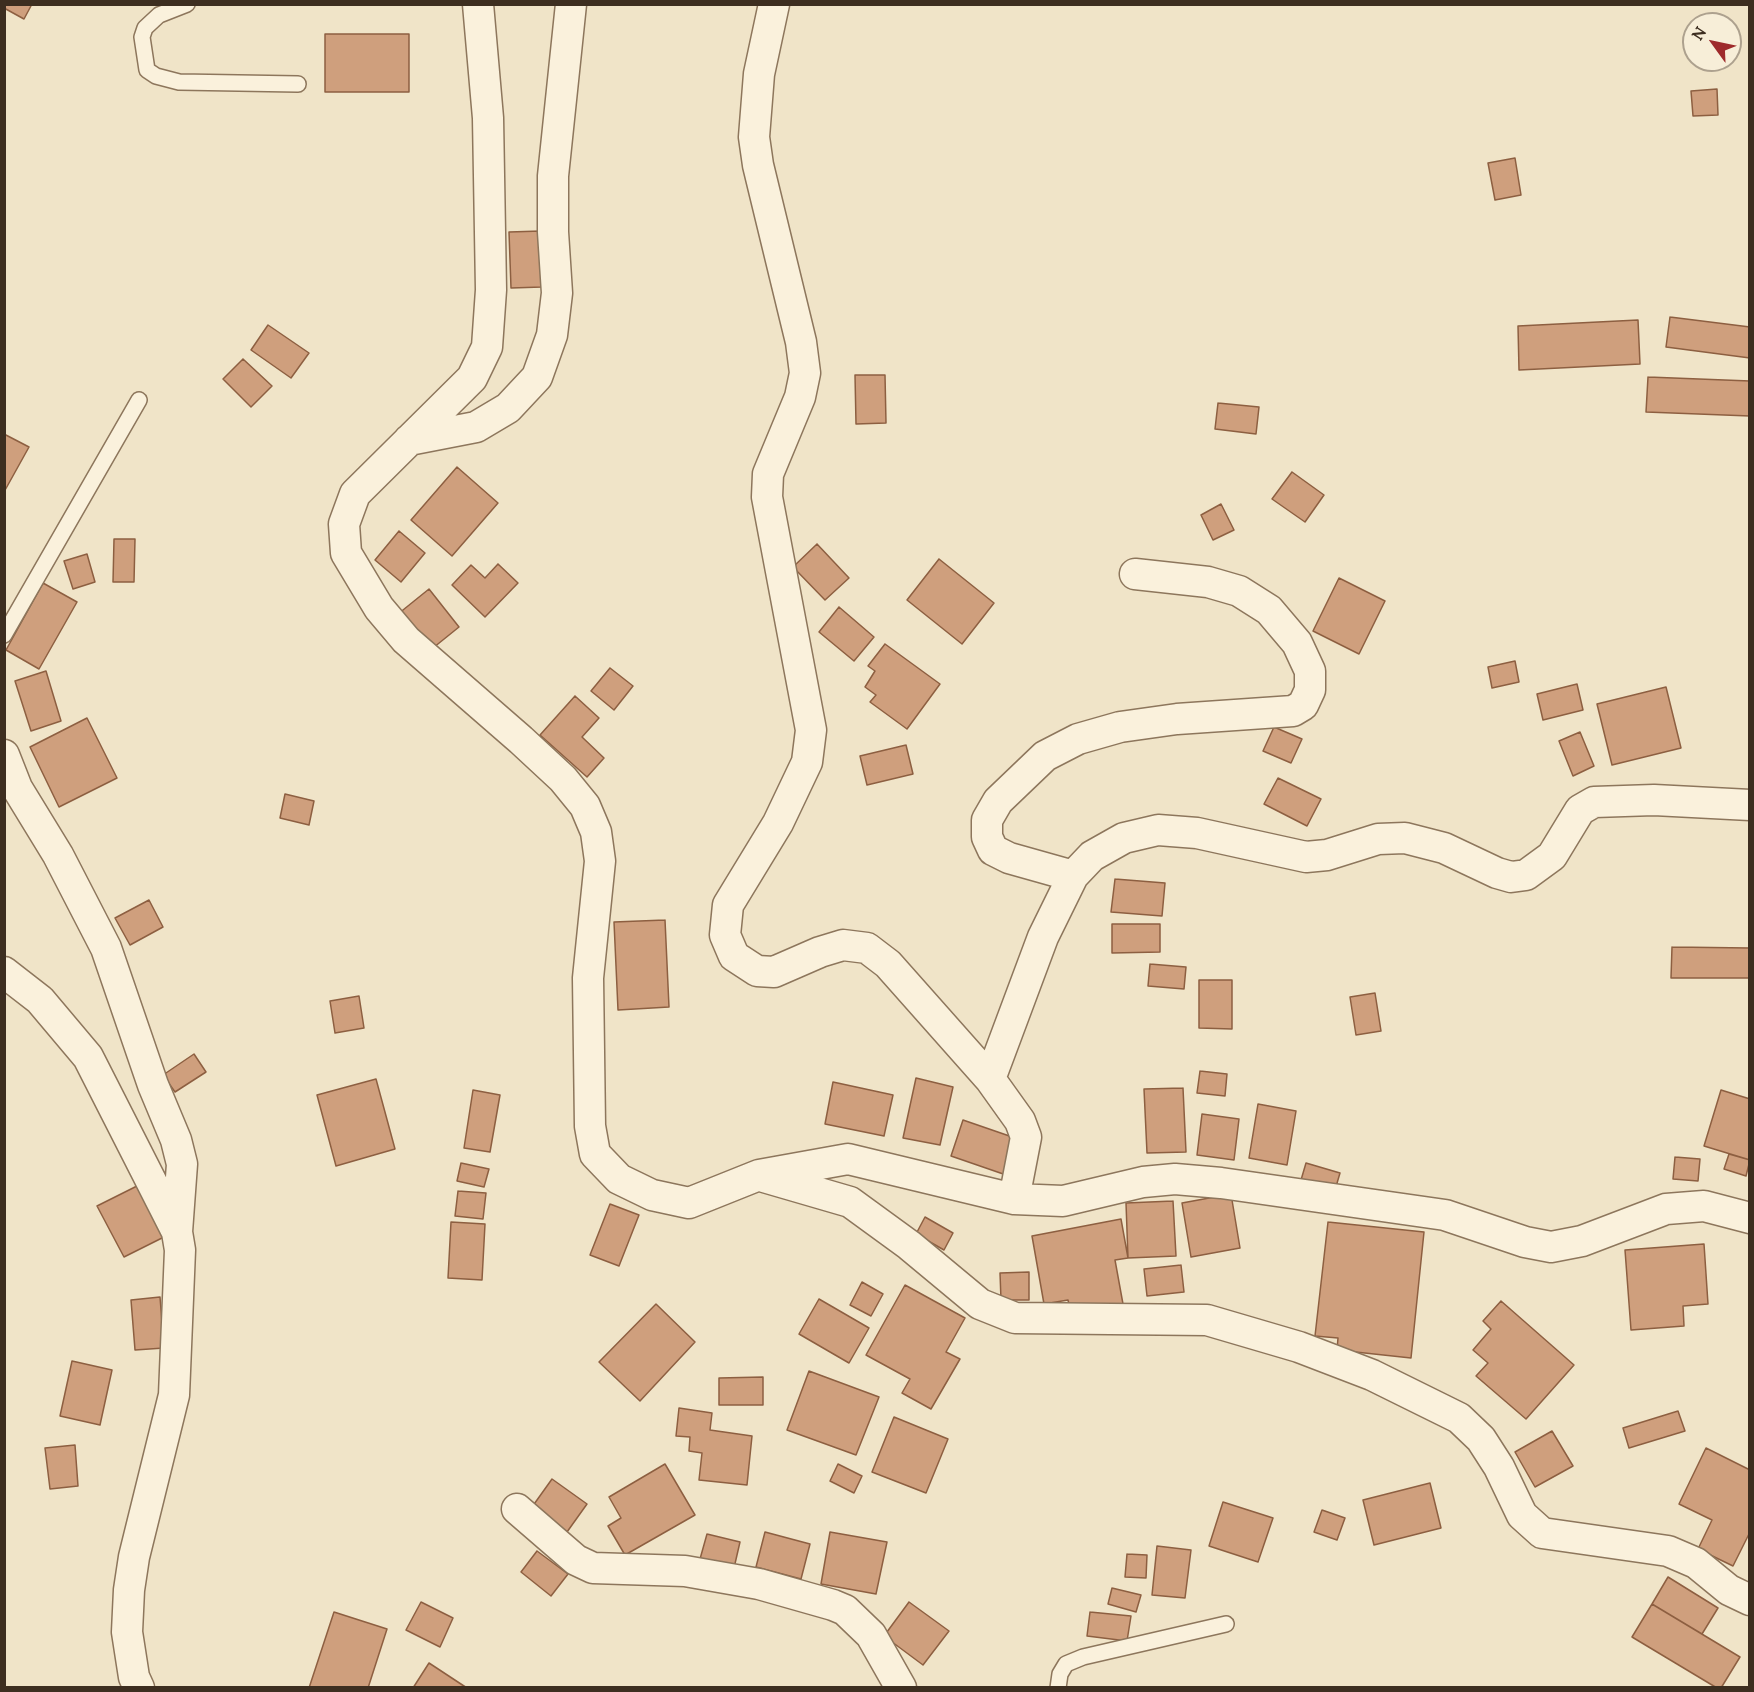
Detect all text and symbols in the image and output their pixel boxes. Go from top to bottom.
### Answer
north arrow [1682,12,1742,72]
text: N [1687,23,1710,44]

